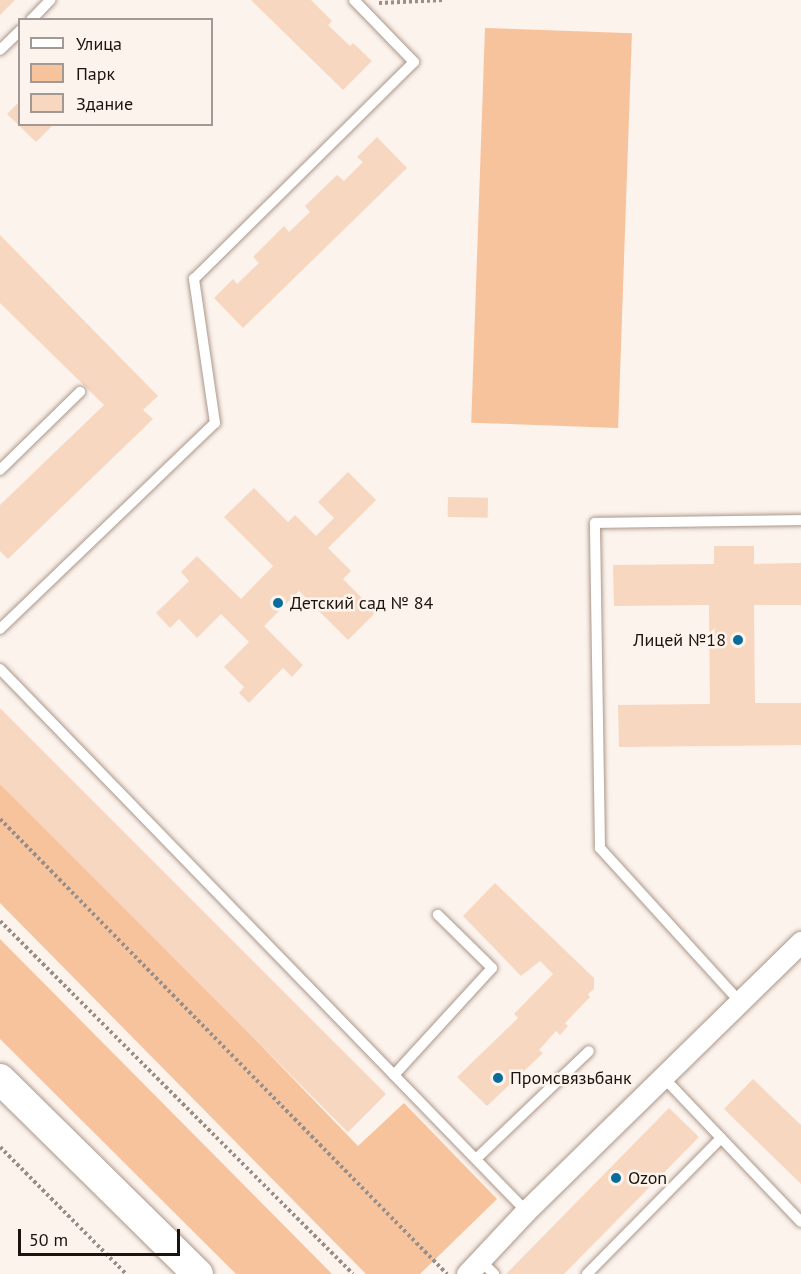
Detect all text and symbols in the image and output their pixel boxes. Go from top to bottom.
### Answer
legend [18,18,213,126]
text: Улица [76,32,122,55]
text: Парк [76,62,115,85]
text: Здание [76,92,133,115]
place label: Детский сад № 84 [290,592,433,614]
marker: Детский сад № 84 [271,596,285,610]
place label: Лицей №18 [633,629,726,651]
marker: Лицей №18 [731,633,745,647]
place label: Промсвязьбанк [510,1067,632,1089]
marker: Промсвязьбанк [491,1071,505,1085]
place label: Ozon [628,1167,667,1189]
marker: Ozon [609,1171,623,1185]
scale bar [21,1217,183,1255]
text: 50 m [29,1228,68,1251]

